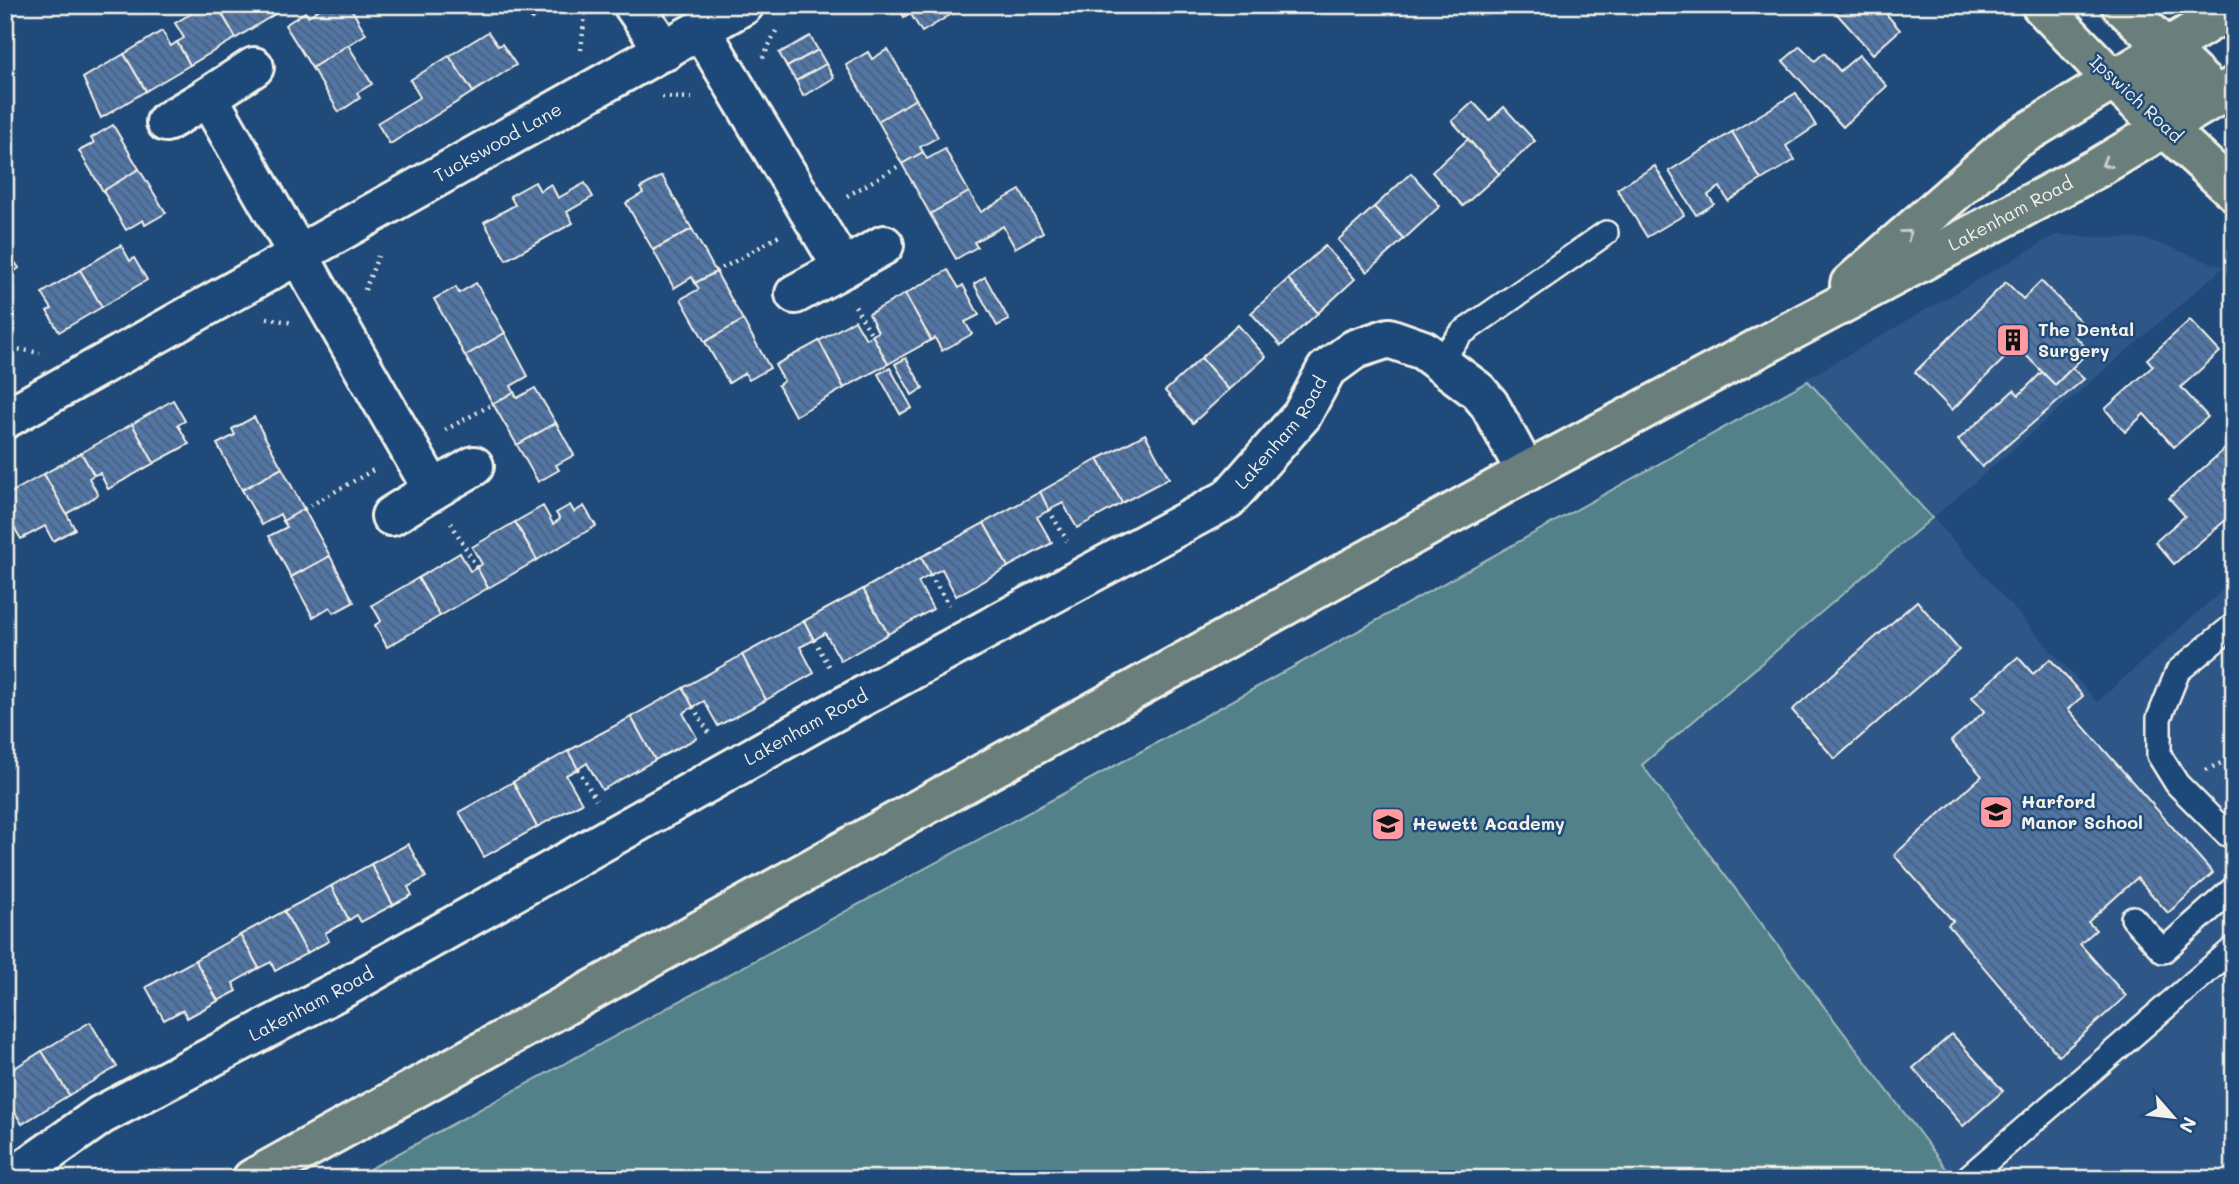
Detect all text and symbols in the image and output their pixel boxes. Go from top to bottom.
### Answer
street label: Ipswich Road [2085,49,2188,147]
street label: Tuckswood Lane [429,97,566,187]
one-way arrow [2101,154,2114,167]
street label: Lakenham Road [1944,170,2077,256]
one-way arrow [1899,230,1912,242]
place label: The Dental Surgery [2038,317,2134,362]
building icon: The Dental Surgery [1994,321,2032,359]
street label: Lakenham Road [1229,372,1331,494]
street label: Lakenham Road [739,683,872,771]
place label: Harford Manor School [2021,789,2143,834]
school or university icon: Harford Manor School [1977,793,2015,831]
school or university icon: Hewett Academy [1369,805,1407,843]
place label: Hewett Academy [1412,811,1565,835]
street label: Lakenham Road [244,960,377,1046]
north arrow [2138,1082,2208,1152]
text: N [2174,1113,2203,1137]

